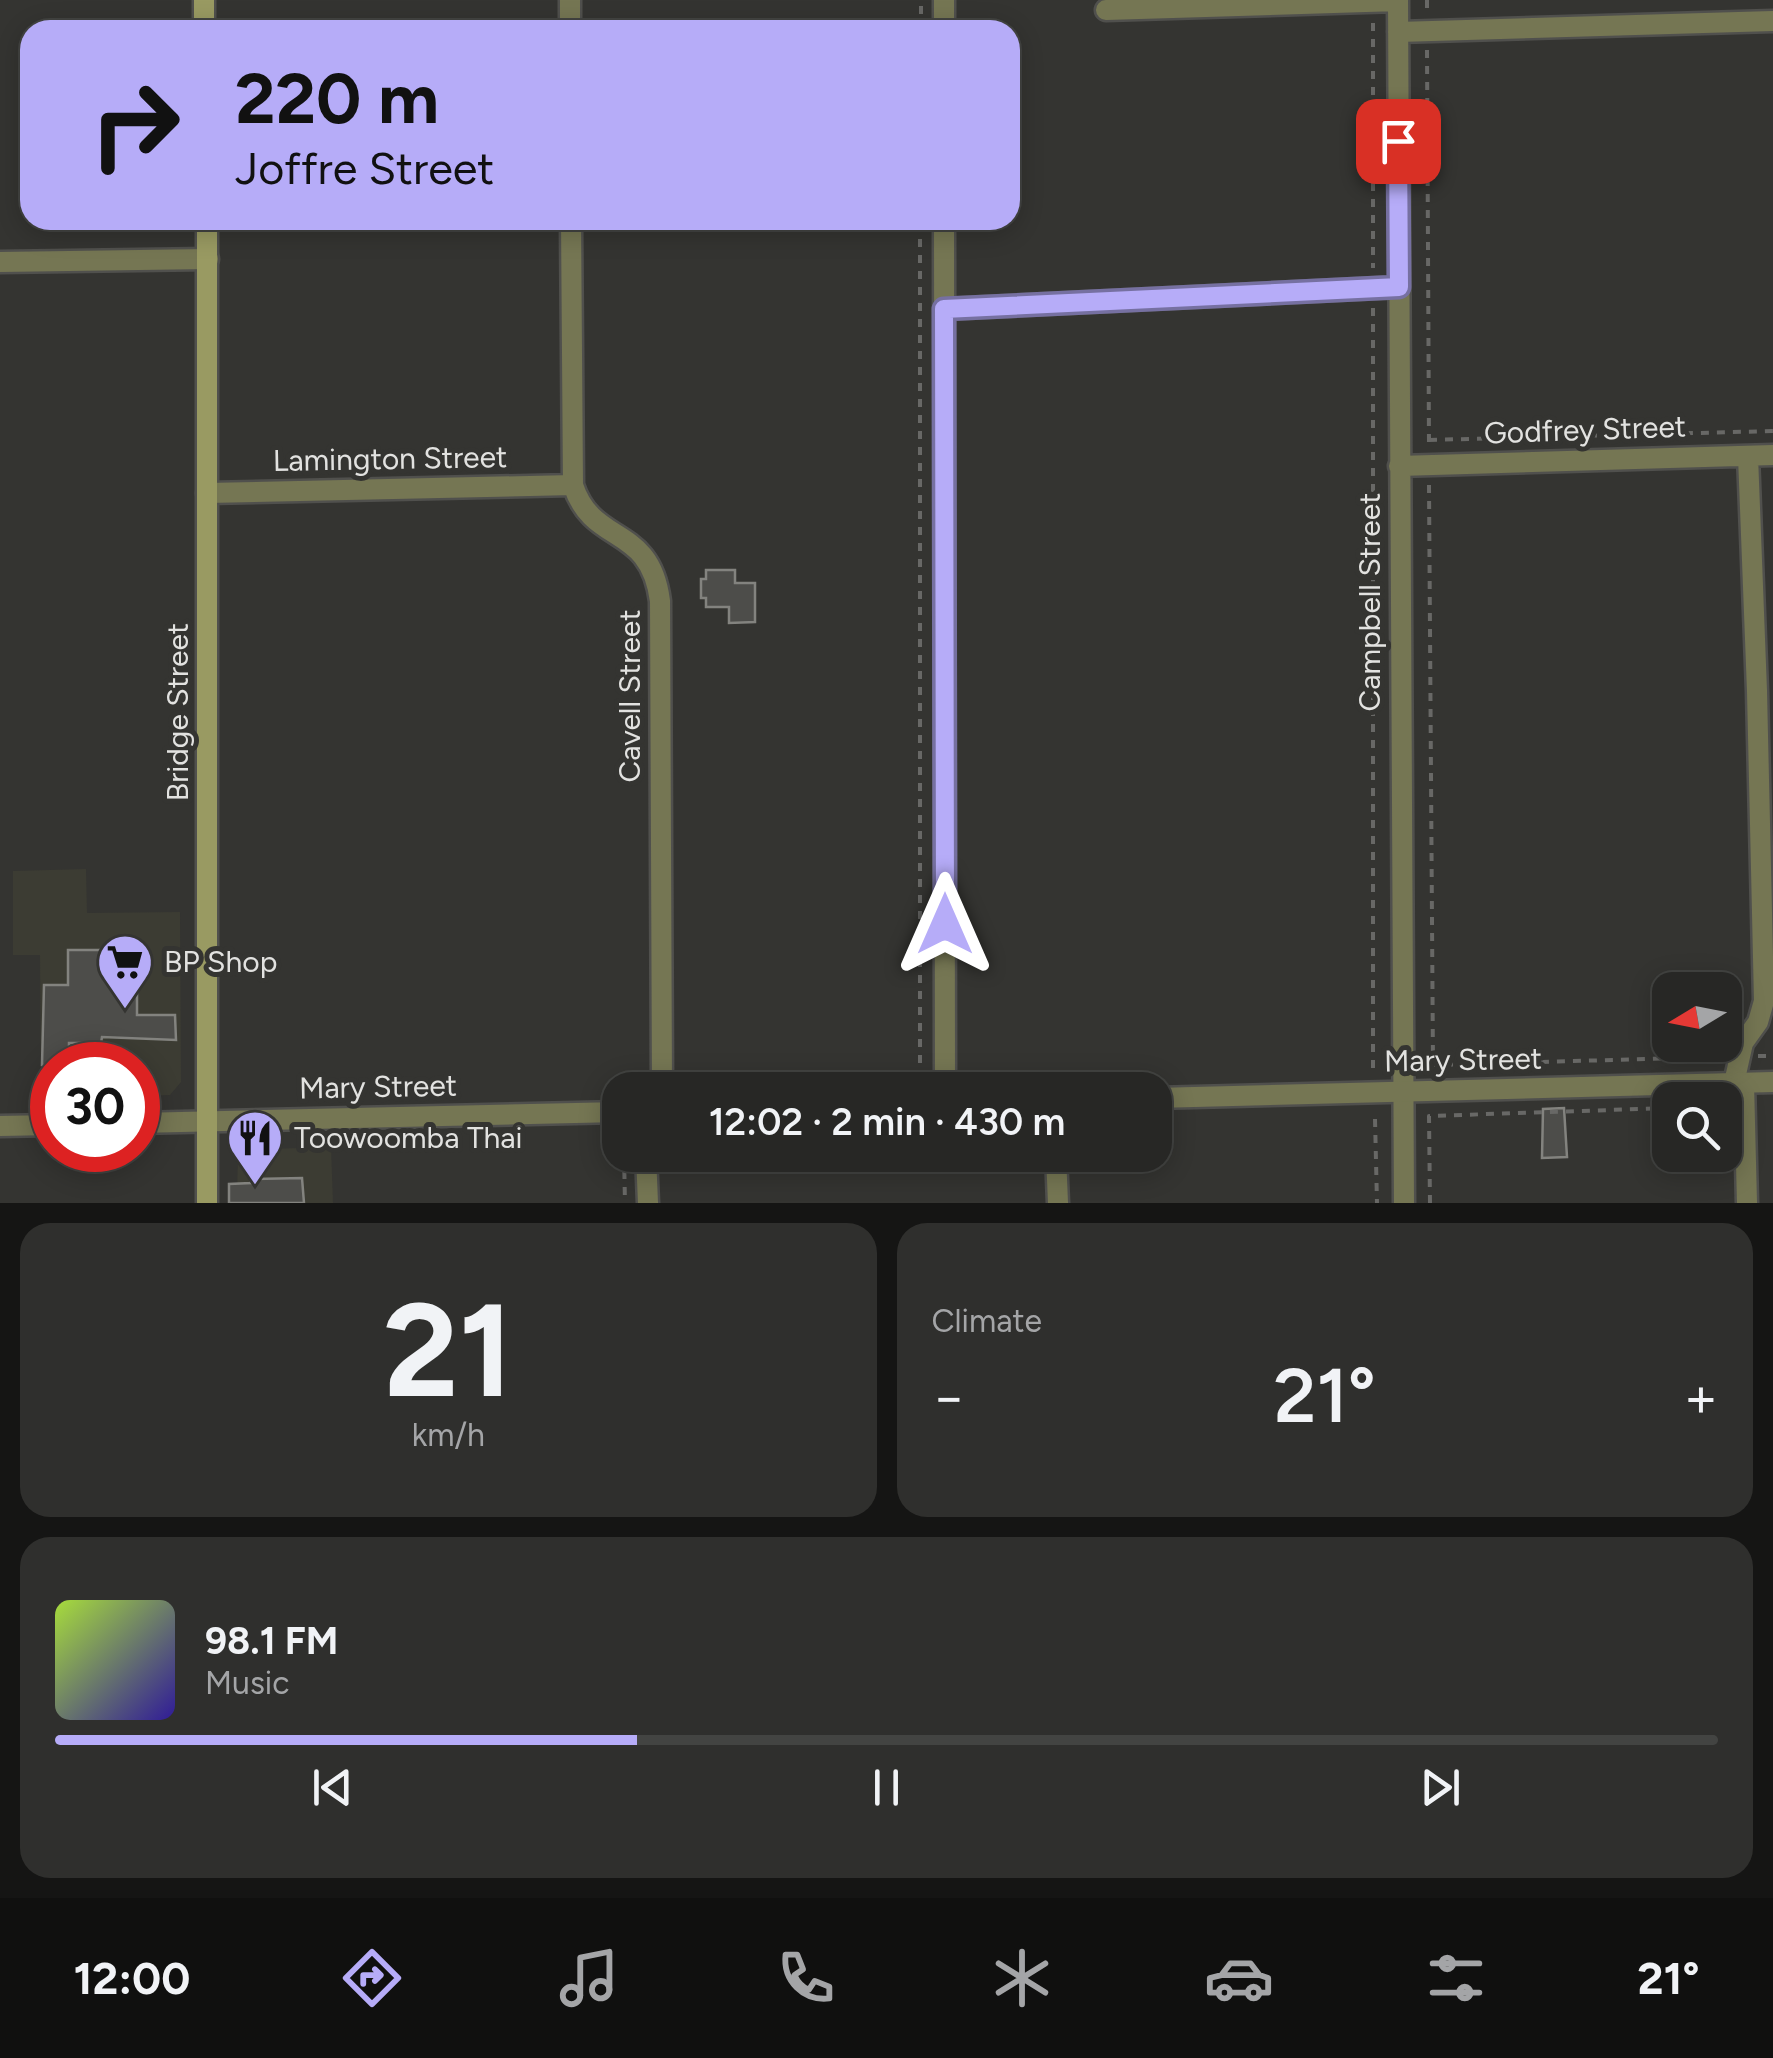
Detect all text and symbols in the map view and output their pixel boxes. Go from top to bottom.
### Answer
text: 220 m [235,56,439,141]
icon: right [70,60,200,190]
pin [1356,99,1441,184]
icon: arrive [1371,114,1426,169]
text: Joffre Street [235,141,494,195]
street label: Godfrey Street [1483,407,1687,452]
street label: Lamington Street [272,438,508,479]
street label: Campbell Street [1351,493,1388,711]
street label: Cavell Street [611,610,648,782]
street label: Bridge Street [159,623,196,801]
position arrow [893,872,997,976]
supermarket icon: BP Shop [95,932,155,1011]
place label: BP Shop [164,943,277,980]
north arrow [1652,972,1742,1062]
map controls [1652,972,1742,1172]
street label: Mary Street [1384,1040,1542,1079]
speed limit sign: 30 [30,1042,160,1172]
street label: Mary Street [299,1067,457,1106]
button: search [1652,1082,1742,1172]
text: 12:02 · 2 min · 430 m [709,1099,1065,1145]
restaurant icon: Toowoomba Thai [225,1108,285,1187]
place label: Toowoomba Thai [294,1119,522,1156]
text: 21 [383,1273,513,1429]
text: Climate [932,1302,1042,1340]
text: 21° [1274,1351,1376,1441]
text: − [932,1364,966,1430]
text: + [1684,1364,1718,1430]
text: km/h [412,1416,485,1454]
text: 98.1 FM [205,1618,338,1664]
text: Music [205,1664,290,1702]
icon: previous [305,1760,360,1815]
icon: pause [859,1760,914,1815]
icon: next [1413,1760,1468,1815]
icon: directions [337,1943,407,2013]
icon: music [554,1943,624,2013]
icon: phone [771,1943,841,2013]
icon: climate [987,1943,1057,2013]
icon: car [1204,1943,1274,2013]
icon: filters [1421,1943,1491,2013]
text: 12:00 [73,1951,190,2005]
text: 21° [1638,1951,1700,2005]

